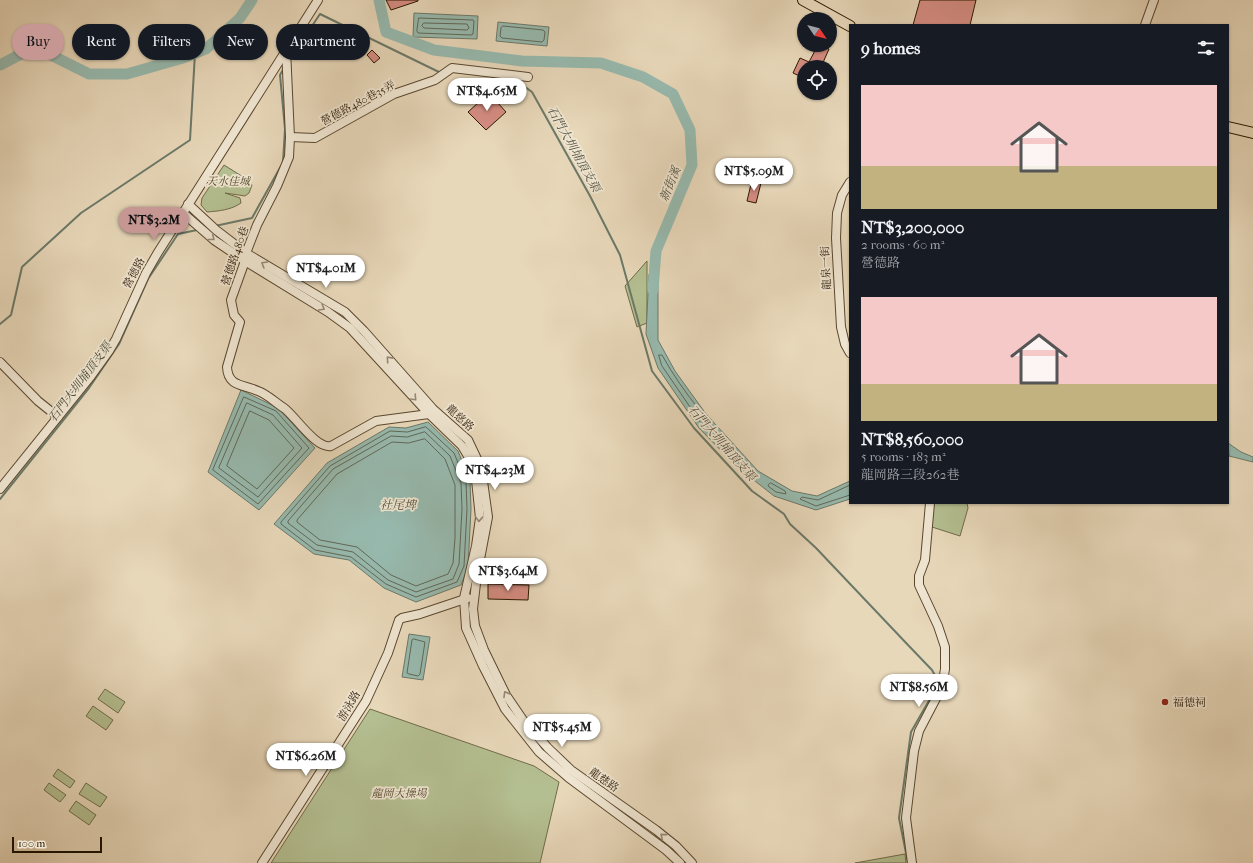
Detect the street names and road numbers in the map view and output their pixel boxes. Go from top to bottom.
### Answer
street label: 營德路480巷35弄 [319,78,397,128]
street label: 營德路480巷 [219,225,251,287]
street label: 龍泉一街 [818,246,834,290]
street label: 營德路 [121,255,147,291]
street label: 龍慈路 [443,402,477,434]
street label: 游泳路 [335,689,363,723]
street label: 龍慈路 [587,765,621,795]

